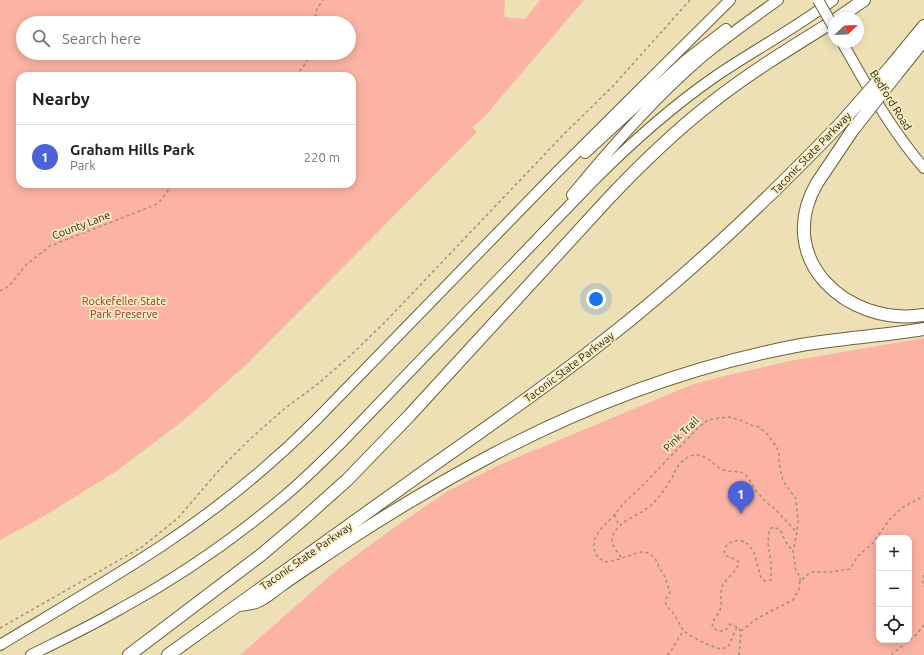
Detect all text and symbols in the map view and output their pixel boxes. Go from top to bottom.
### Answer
north arrow [828,12,864,48]
search box [16,16,356,60]
icon: search [30,27,52,49]
text: Search here [62,30,141,47]
street label: Bedford Road [868,68,914,132]
text: Nearby [32,89,90,108]
street label: Taconic State Parkway [769,109,854,197]
text: Graham Hills Park [70,141,195,158]
text: 1 [41,150,49,164]
text: 220 m [304,150,340,164]
text: Park [70,158,96,172]
street label: County Lane [50,208,112,242]
your location [586,289,606,309]
park label: Rockefeller State Park Preserve [82,295,166,320]
street label: Taconic State Parkway [522,329,617,405]
street label: Pink Trail [661,414,701,454]
pin: 1 [728,481,754,514]
street label: Taconic State Parkway [258,519,355,592]
map controls [876,535,912,643]
button: + [876,535,912,571]
button: − [876,571,912,607]
button: locate [876,607,912,643]

